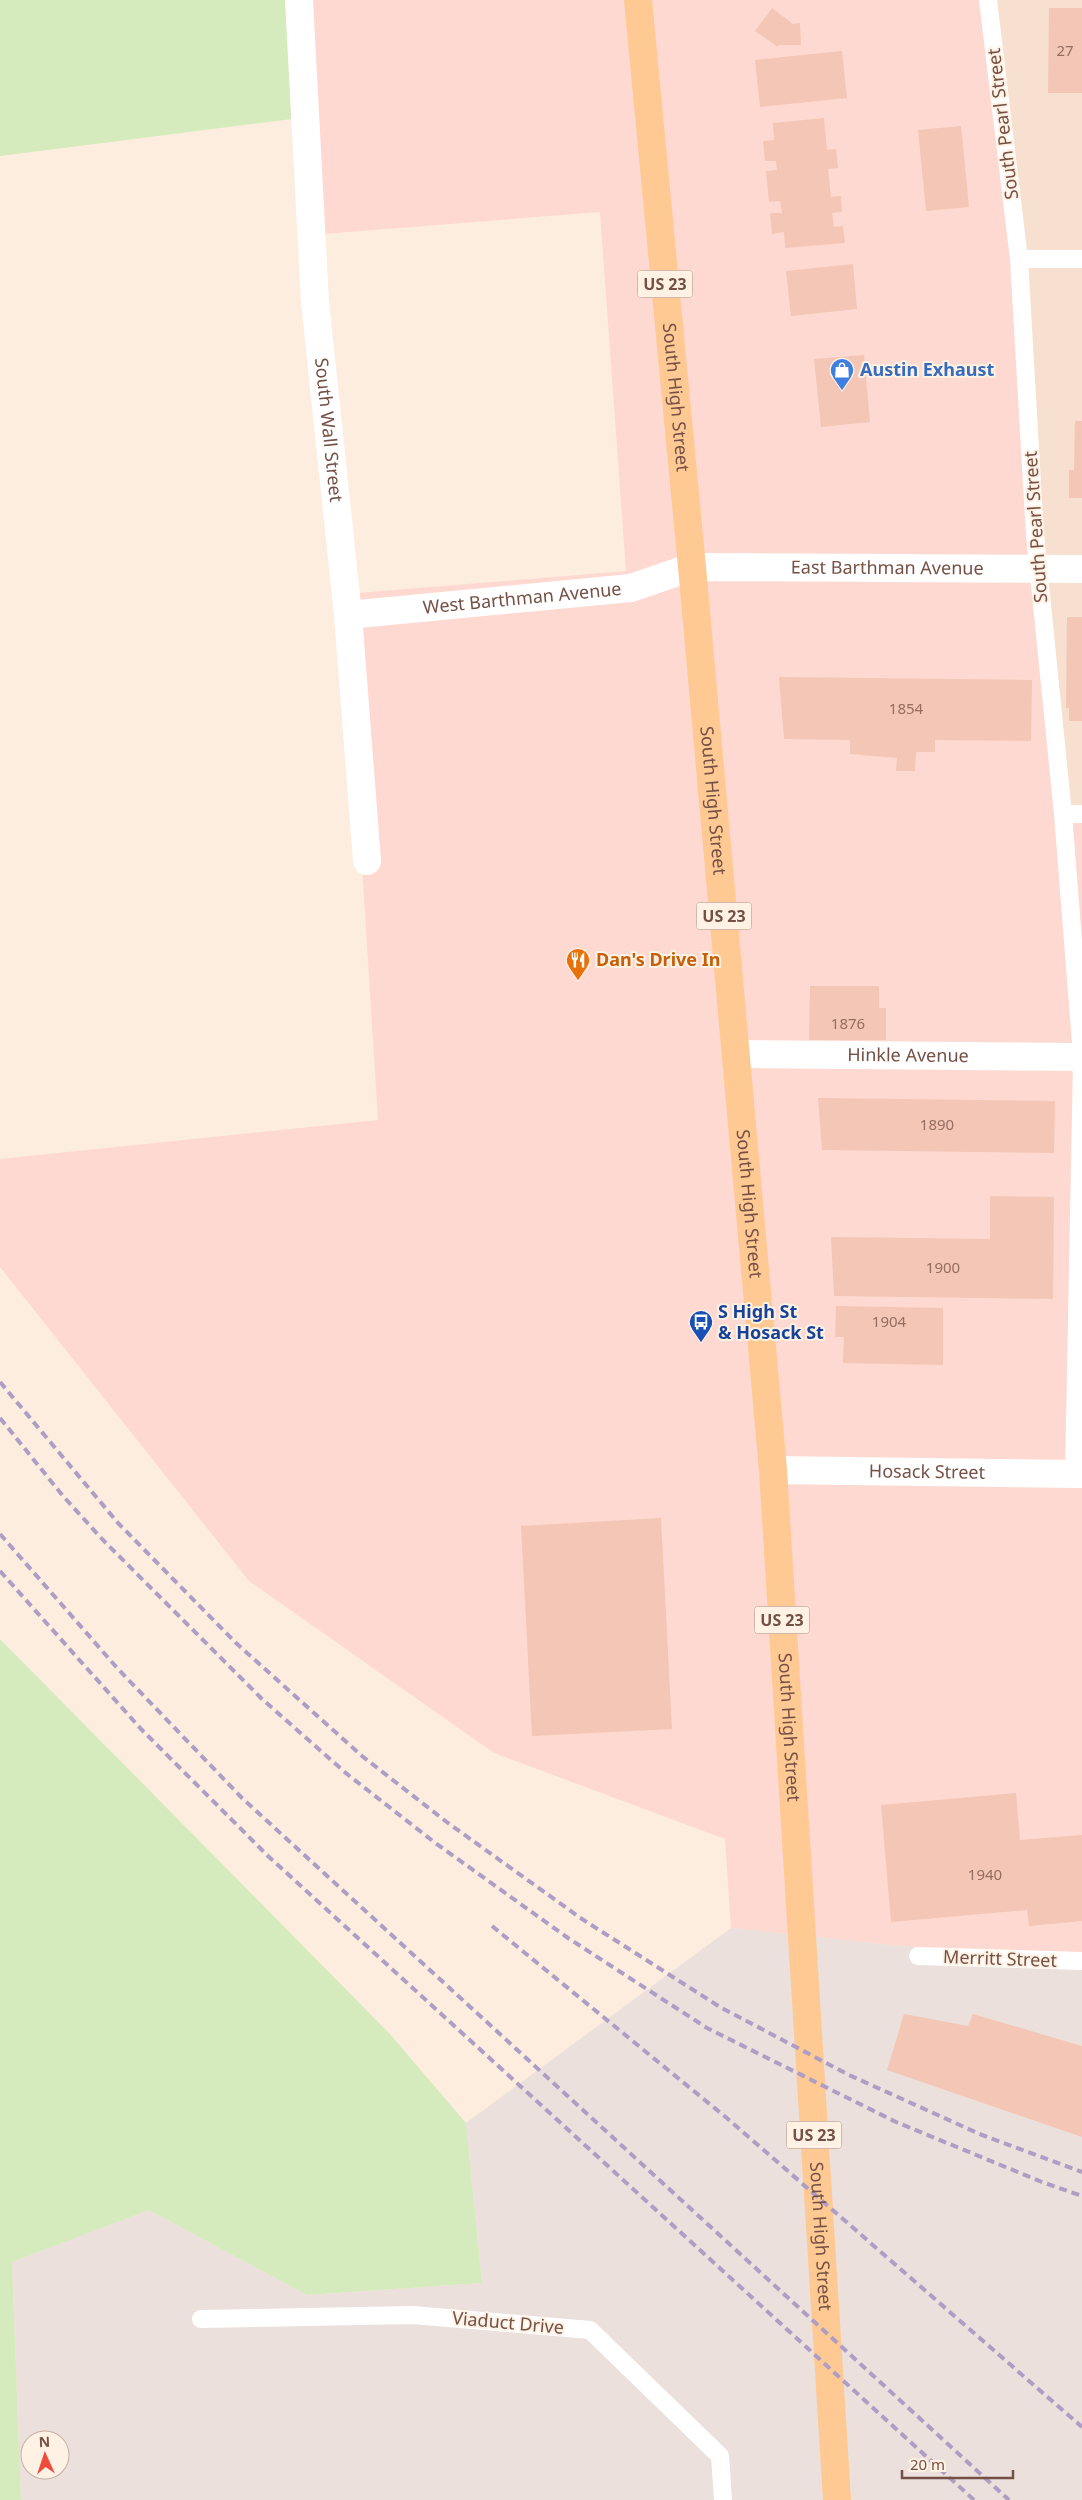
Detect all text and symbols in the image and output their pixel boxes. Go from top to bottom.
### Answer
house number: 27 [1056,40,1074,60]
street label: South Pearl Street [981,47,1023,201]
road number: US 23 [638,270,692,298]
street label: South High Street [658,322,696,473]
street label: South Wall Street [310,356,349,504]
shop icon: Austin Exhaust [829,357,855,391]
place label: Austin Exhaust [860,357,994,381]
street label: South Pearl Street [1018,450,1052,604]
street label: East Barthman Avenue [791,555,984,579]
street label: West Barthman Avenue [422,576,622,619]
house number: 1854 [889,698,924,718]
street label: South High Street [695,725,733,876]
road number: US 23 [696,902,752,929]
restaurant icon: Dan's Drive In [565,947,591,981]
place label: Dan's Drive In [596,947,720,971]
house number: 1876 [831,1013,865,1033]
street label: Hinkle Avenue [847,1042,969,1067]
house number: 1890 [920,1114,954,1134]
street label: South High Street [731,1128,769,1280]
house number: 1900 [926,1257,960,1277]
place label: S High St & Hosack St [718,1299,824,1344]
bus stop icon: S High St & Hosack St [688,1309,714,1343]
house number: 1904 [872,1311,907,1331]
street label: Hosack Street [869,1458,986,1484]
road number: US 23 [754,1606,810,1634]
street label: South High Street [773,1652,807,1803]
house number: 1940 [968,1864,1002,1884]
street label: Merritt Street [943,1944,1058,1972]
road number: US 23 [786,2122,842,2148]
street label: South High Street [805,2161,838,2312]
street label: Viaduct Drive [451,2305,565,2339]
north arrow [20,2430,70,2480]
text: N [38,2432,50,2451]
scale bar [902,2448,1013,2480]
text: 20 m [910,2454,945,2474]

